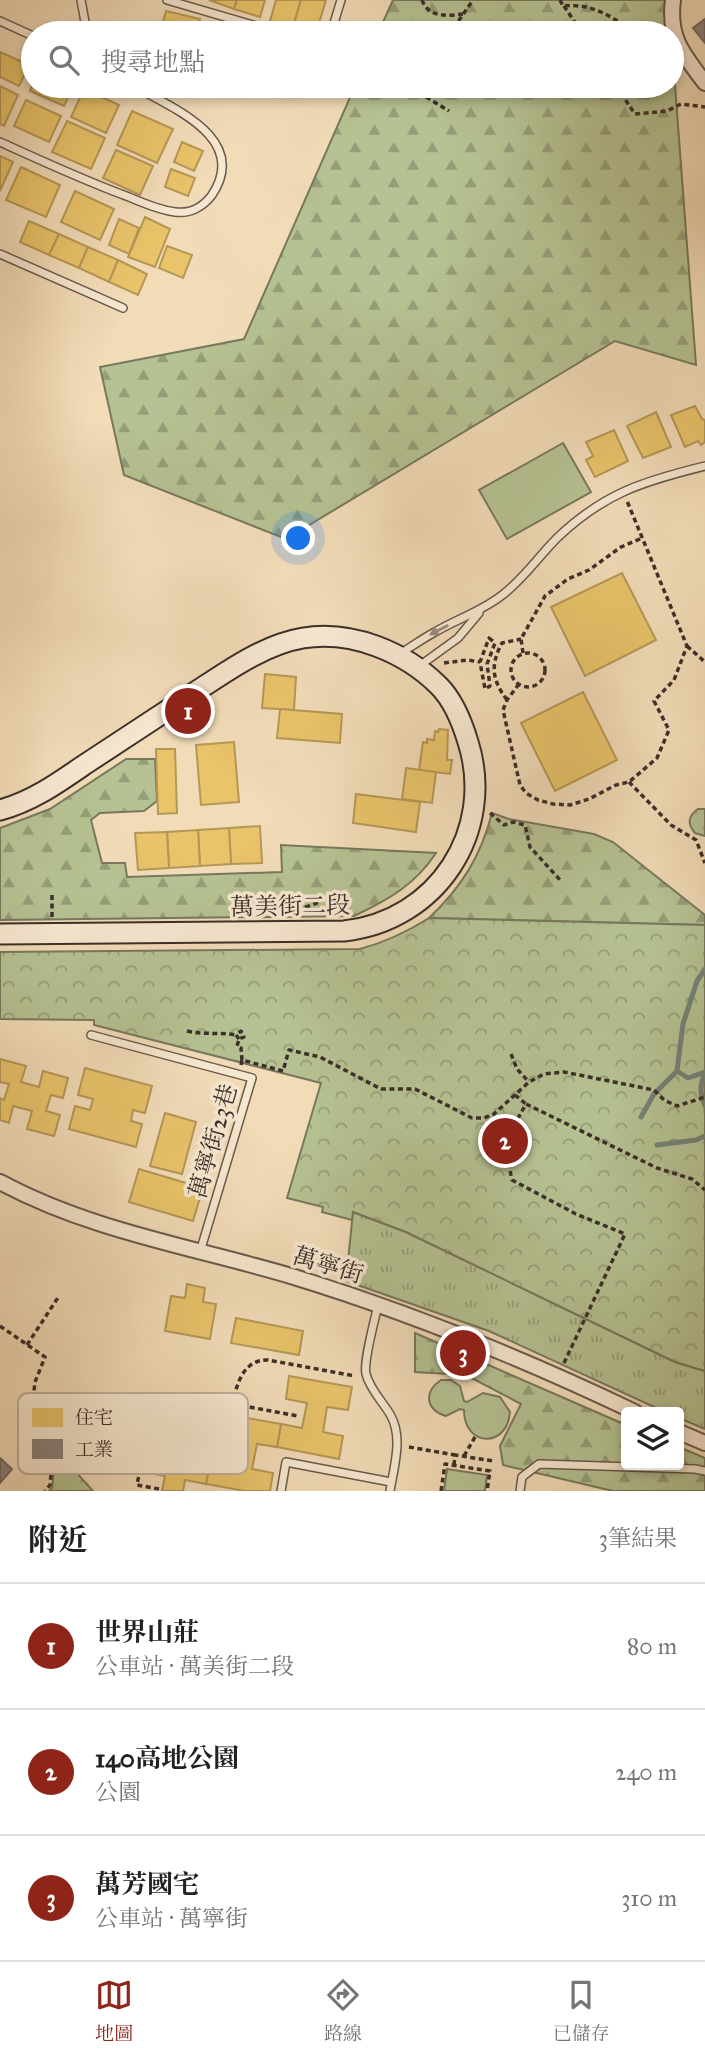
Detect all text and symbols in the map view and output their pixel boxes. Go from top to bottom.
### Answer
search box [21,21,684,98]
icon: search [45,41,83,79]
text: 搜尋地點 [101,46,205,78]
your location [281,521,315,555]
one-way arrow [428,624,448,636]
pin: 1 [165,685,211,737]
street label: 萬美街二段 [230,890,350,922]
street label: 萬寧街23巷 [182,1080,244,1202]
pin: 2 [482,1115,528,1167]
street label: 萬寧街 [289,1240,367,1290]
pin: 3 [440,1327,486,1379]
legend [18,1393,248,1474]
text: 住宅 [75,1406,113,1429]
map controls [621,1407,684,1470]
button: layers [621,1407,684,1470]
text: 工業 [75,1438,113,1461]
text: 附近 [28,1522,88,1558]
text: 3筆結果 [599,1524,677,1552]
text: 世界山莊 [95,1616,199,1648]
text: 1 [46,1632,56,1660]
text: 80 m [627,1632,677,1660]
text: 公車站 · 萬美街二段 [95,1652,294,1680]
text: 140高地公園 [95,1742,239,1774]
text: 2 [45,1758,57,1786]
text: 240 m [615,1758,677,1786]
text: 公園 [95,1778,141,1806]
text: 萬芳國宅 [95,1868,199,1900]
text: 3 [46,1884,56,1912]
text: 310 m [621,1884,677,1912]
text: 公車站 · 萬寧街 [95,1904,248,1932]
tab: 地圖 [95,1976,133,2045]
tab: 路線 [324,1976,362,2045]
tab: 已儲存 [553,1976,610,2045]

